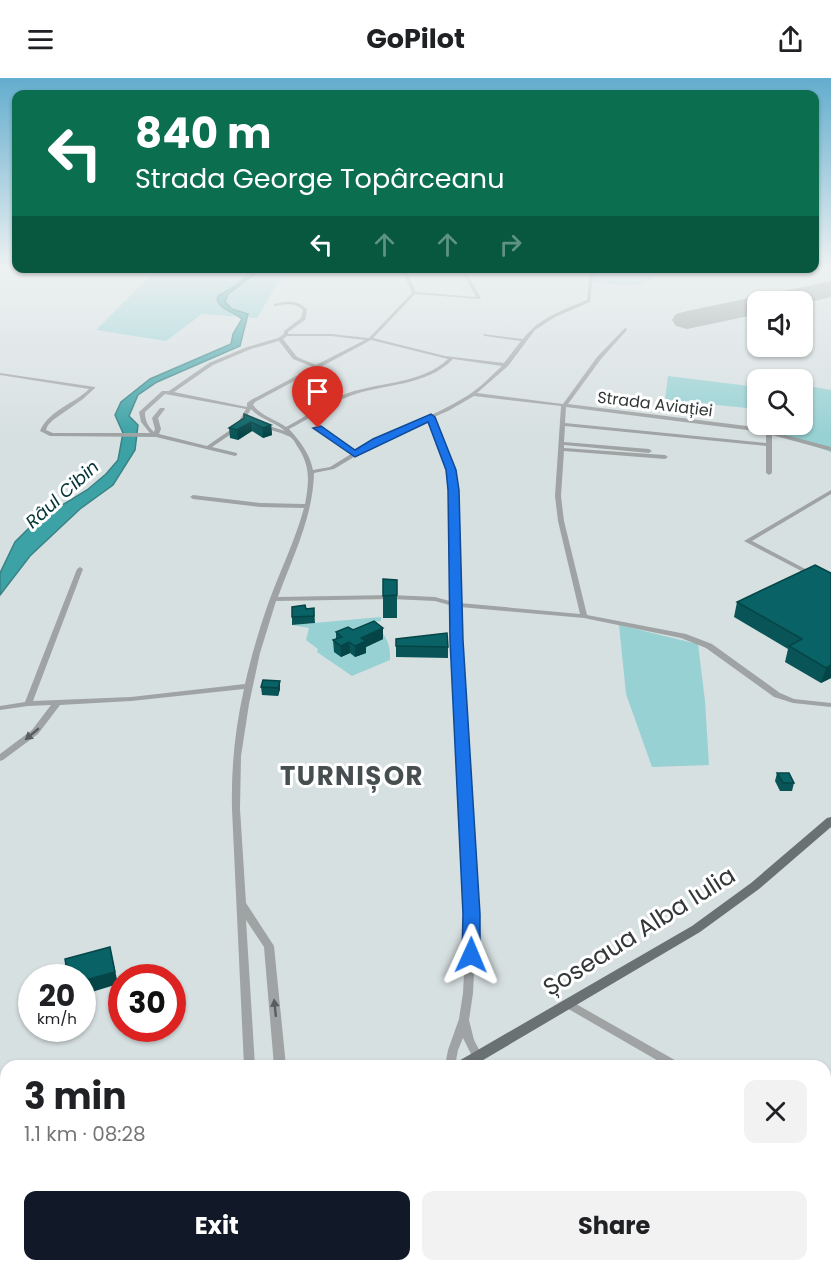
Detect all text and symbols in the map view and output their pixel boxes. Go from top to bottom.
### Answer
text: GoPilot [366,20,465,57]
icon: menu [24,23,57,56]
icon: share [774,23,807,56]
text: 840 m [135,104,271,163]
icon: left [36,114,114,192]
text: Strada George Topârceanu [135,160,504,197]
icon: left [305,228,338,261]
icon: ahead [368,228,401,261]
icon: ahead [431,228,464,261]
icon: right [494,228,527,261]
map controls [747,291,813,435]
button: sound [747,291,813,357]
pin [292,366,343,428]
button: search [747,369,813,435]
icon: arrive [301,375,334,408]
street label: Strada Aviației [596,386,714,422]
water label: Râul Cibin [20,454,104,534]
one-way arrow [24,727,40,740]
district label: TURNIȘOR [280,758,424,794]
street label: Șoseaua Alba Iulia [536,858,742,1004]
position arrow [439,923,503,987]
speed limit sign: 30 [108,964,186,1042]
text: 20 [39,974,75,1017]
one-way arrow [270,999,280,1018]
text: km/h [37,1008,77,1029]
text: 3 min [24,1071,126,1122]
button: close [744,1080,807,1143]
text: 1.1 km · 08:28 [24,1120,146,1148]
button: Exit [24,1191,410,1260]
button: Share [422,1191,807,1260]

